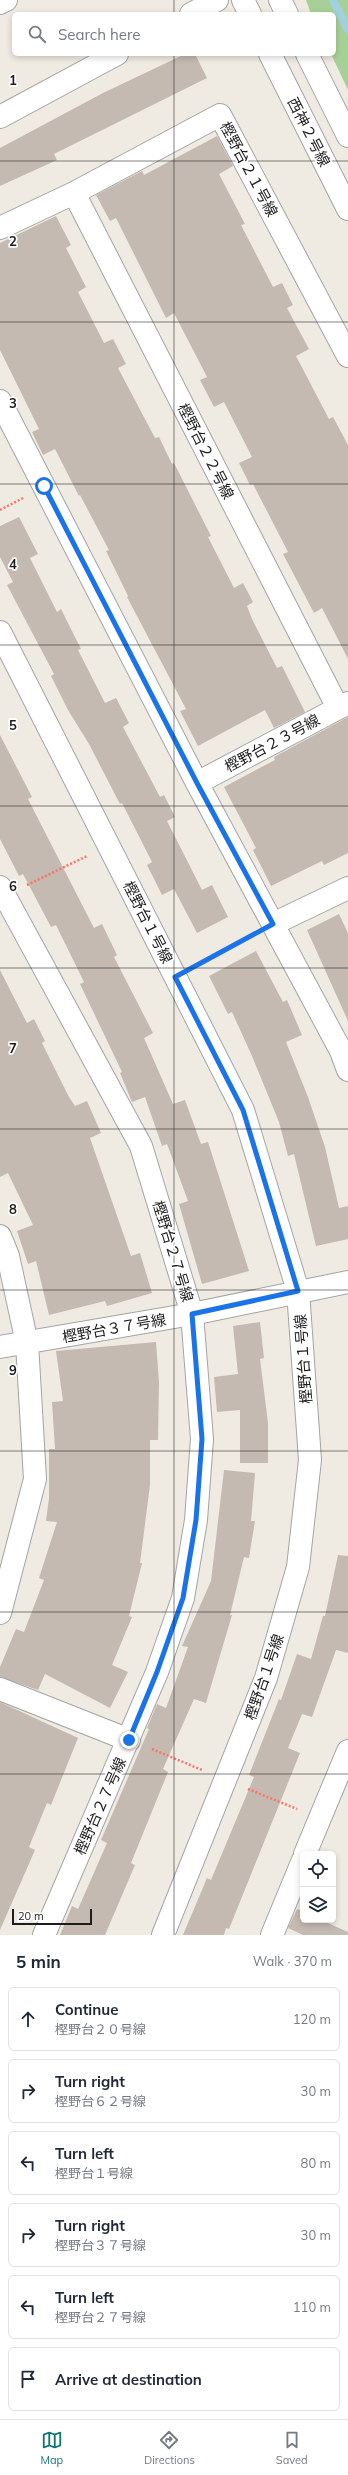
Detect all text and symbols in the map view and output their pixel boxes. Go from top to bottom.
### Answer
search box [12,12,336,56]
icon: search [26,23,48,45]
text: Search here [58,25,140,44]
text: 1 [9,72,17,88]
street label: 西神２号線 [284,94,334,170]
street label: 樫野台２１号線 [216,118,282,220]
text: 2 [9,233,17,249]
text: 3 [9,395,17,411]
street label: 樫野台２２号線 [174,400,238,502]
route start [35,477,53,495]
text: 4 [9,556,17,572]
street label: 樫野台２３号線 [221,710,323,776]
text: 5 [9,717,17,733]
text: 6 [9,878,17,894]
street label: 樫野台１号線 [119,878,177,966]
text: 7 [9,1040,17,1056]
street label: 樫野台２７号線 [149,1198,197,1304]
text: 8 [9,1201,17,1217]
street label: 樫野台３７号線 [61,1310,167,1346]
street label: 樫野台１号線 [290,1313,316,1405]
text: 9 [9,1362,17,1378]
street label: 樫野台１号線 [240,1631,288,1723]
route end [120,1731,138,1749]
street label: 樫野台２７号線 [70,1754,130,1858]
map controls [300,1851,336,1923]
button: locate [300,1851,336,1887]
button: layers [300,1887,336,1923]
scale bar [12,1907,92,1926]
text: 20 m [18,1909,44,1923]
text: 5 min [16,1951,61,1972]
text: Walk · 370 m [253,1953,332,1969]
text: Continue [55,2000,118,2019]
icon: ahead [17,2008,39,2030]
text: 120 m [293,2011,331,2027]
text: 樫野台２０号線 [55,2021,146,2037]
text: Turn right [55,2072,125,2091]
icon: right [17,2080,39,2102]
text: 30 m [301,2083,331,2099]
text: 樫野台６２号線 [55,2093,146,2109]
text: Turn left [55,2144,114,2163]
icon: left [17,2152,39,2174]
text: 80 m [301,2155,331,2171]
text: 樫野台１号線 [55,2165,133,2181]
text: Turn right [55,2216,125,2235]
icon: right [17,2224,39,2246]
text: 30 m [301,2227,331,2243]
text: 樫野台３７号線 [55,2237,146,2253]
text: Turn left [55,2288,114,2307]
icon: left [17,2296,39,2318]
text: 110 m [293,2299,331,2315]
text: 樫野台２７号線 [55,2309,146,2325]
icon: arrive [17,2368,39,2390]
text: Arrive at destination [55,2370,202,2389]
tab: Map [40,2429,63,2467]
tab: Directions [144,2429,195,2467]
tab: Saved [276,2429,308,2467]

